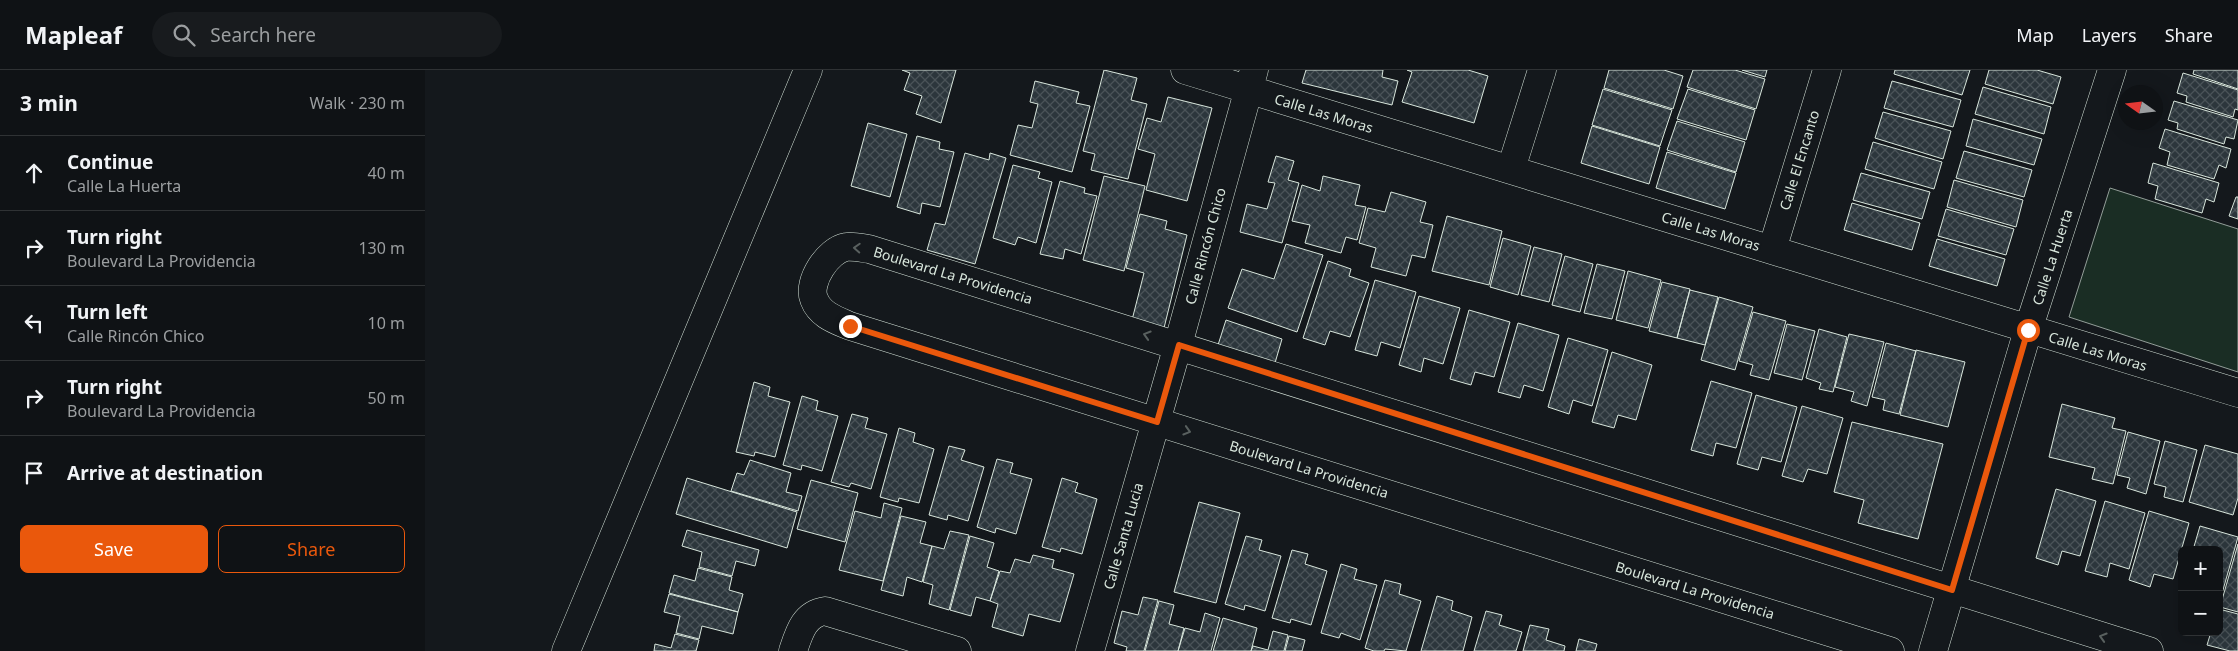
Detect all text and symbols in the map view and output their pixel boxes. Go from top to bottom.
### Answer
search box [152,12,502,57]
text: Mapleaf [25,18,122,51]
icon: search [170,21,198,49]
text: Search here [210,22,316,48]
text: Map [2016,23,2054,47]
text: Layers [2082,23,2137,47]
text: Share [2165,23,2213,47]
north arrow [2118,85,2163,130]
text: 3 min [20,89,78,117]
street label: Calle Las Moras [1272,89,1376,137]
text: Walk · 230 m [310,92,405,114]
street label: Calle El Encanto [1775,108,1823,212]
text: Continue [67,149,153,175]
icon: ahead [20,159,48,187]
text: 40 m [368,162,405,184]
text: Calle La Huerta [67,175,181,197]
street label: Calle Rincón Chico [1180,185,1230,307]
street label: Calle Las Moras [1659,207,1763,255]
street label: Calle La Huerta [2028,207,2076,307]
text: Turn right [67,224,162,250]
icon: right [20,234,48,262]
text: 130 m [358,237,405,259]
one-way arrow [853,242,861,253]
street label: Boulevard La Providencia [871,242,1035,308]
text: Boulevard La Providencia [67,250,256,272]
text: Turn left [67,299,148,325]
icon: left [20,309,48,337]
text: 10 m [368,312,405,334]
route end [839,315,862,338]
route start [2017,319,2040,342]
text: Calle Rincón Chico [67,325,204,347]
street label: Calle Las Moras [2046,327,2150,375]
one-way arrow [1143,331,1151,341]
text: Turn right [67,374,162,400]
icon: right [20,384,48,412]
text: 50 m [368,387,405,409]
text: Boulevard La Providencia [67,400,256,422]
one-way arrow [1182,426,1190,436]
street label: Boulevard La Providencia [1227,436,1391,502]
icon: arrive [20,459,48,487]
text: Arrive at destination [67,460,263,486]
street label: Calle Santa Lucia [1099,480,1147,592]
button: Save [20,525,208,573]
button: Share [218,525,405,573]
map controls [2178,546,2223,636]
button: + [2178,546,2223,591]
street label: Boulevard La Providencia [1613,557,1777,623]
button: − [2178,591,2223,636]
one-way arrow [2099,632,2108,642]

